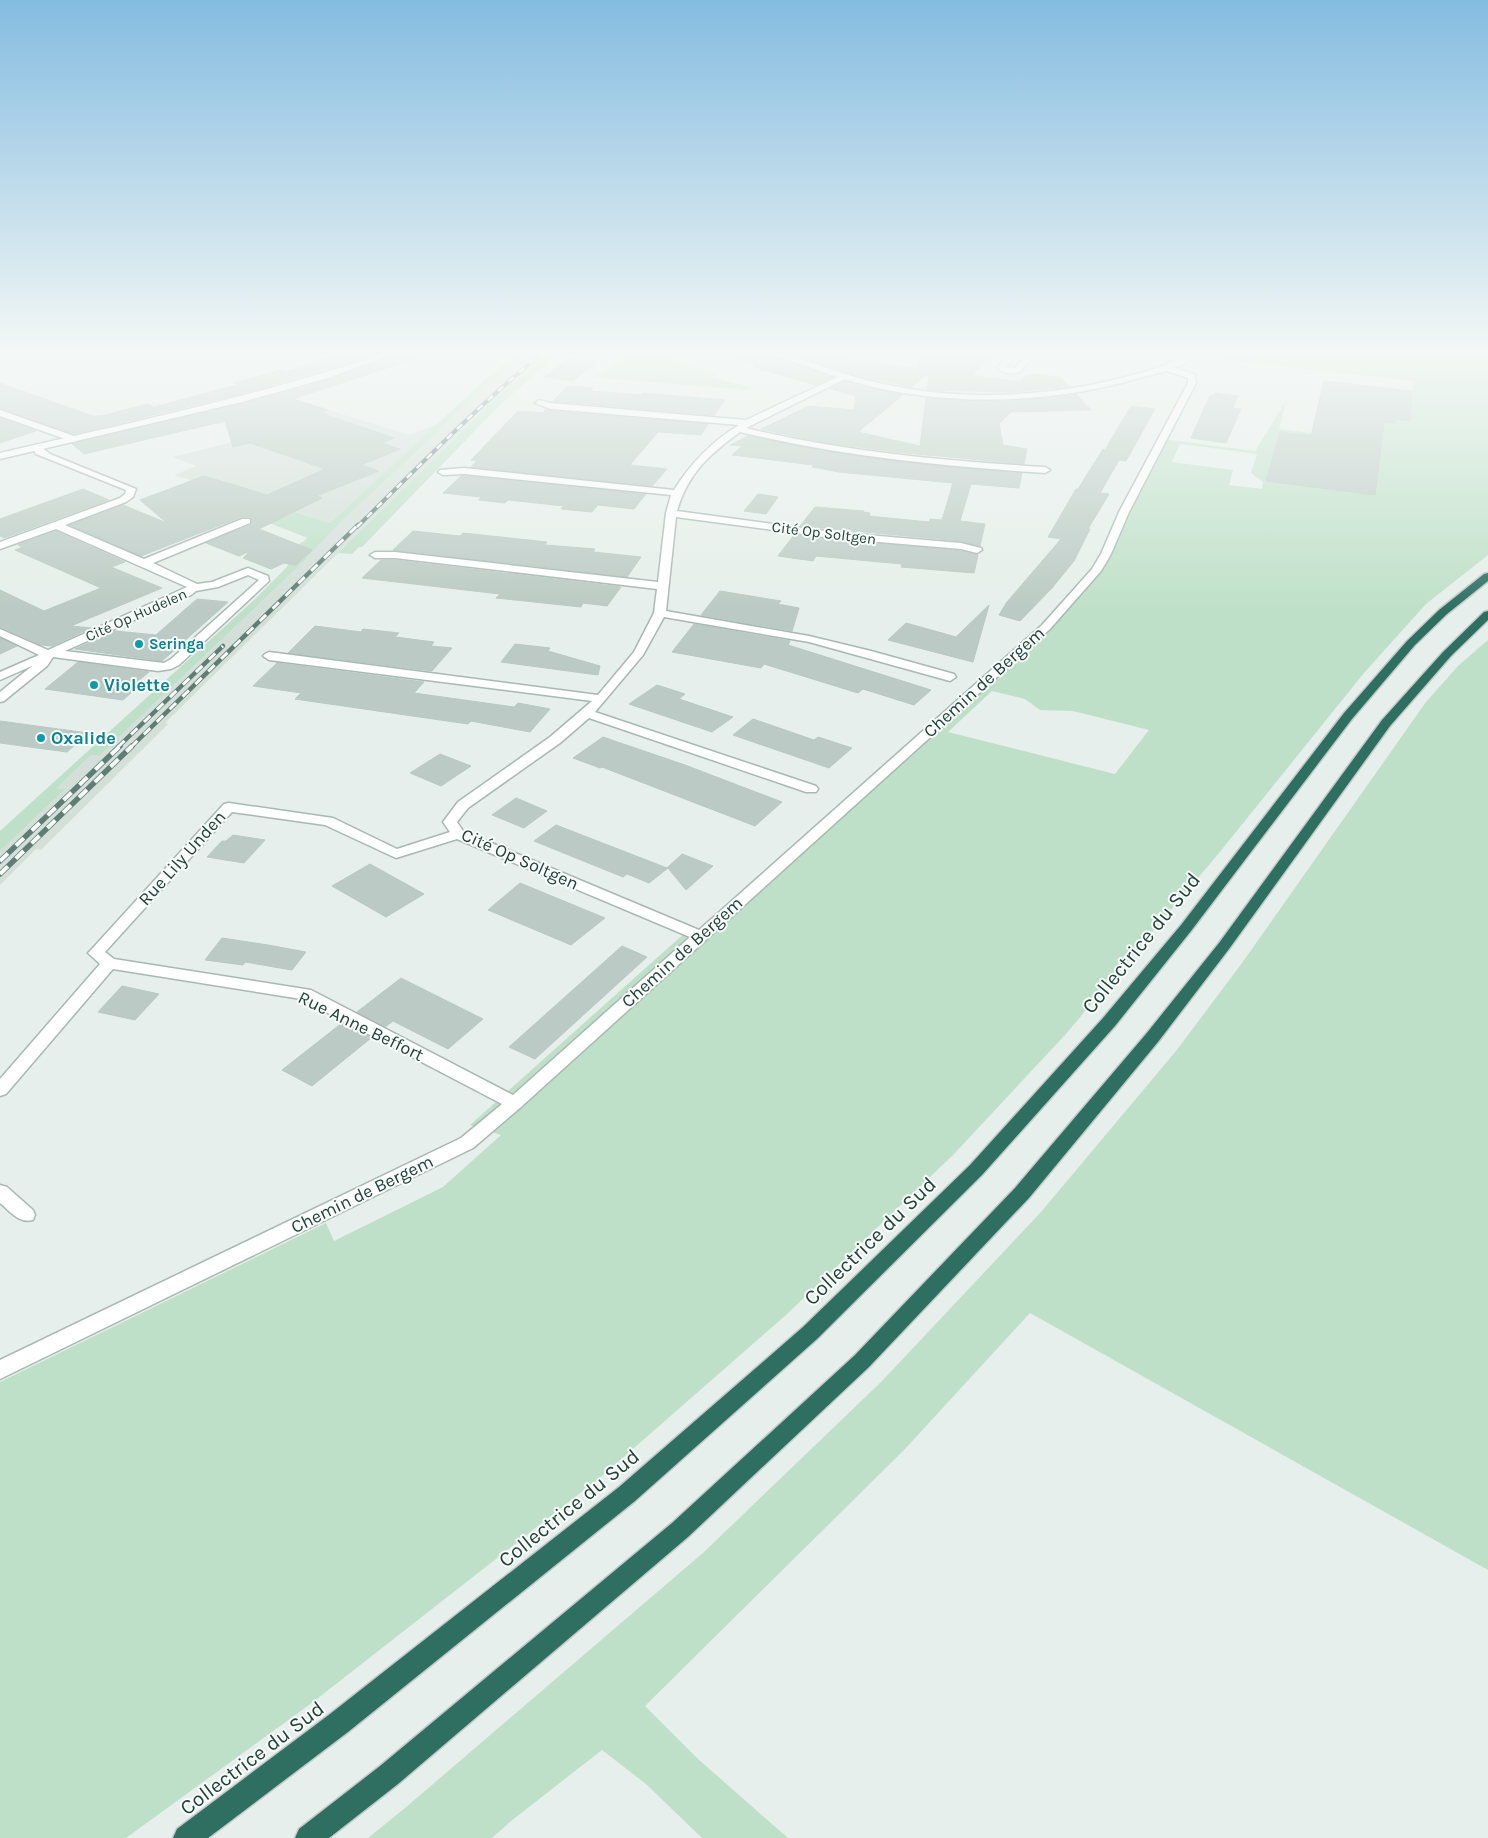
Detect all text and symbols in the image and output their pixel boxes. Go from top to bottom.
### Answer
street label: Cité Op Soltgen [771,518,877,548]
street label: Cité Op Hudelen [82,585,190,645]
street label: Chemin de Bergem [919,622,1049,742]
place label: Seringa [149,635,204,653]
marker: Seringa [133,638,145,650]
place label: Violette [104,674,170,696]
marker: Violette [88,679,100,691]
place label: Oxalide [51,727,116,749]
marker: Oxalide [35,732,47,744]
street label: Rue Lily Unden [134,806,230,910]
street label: Cité Op Soltgen [458,823,582,895]
street label: Collectrice du Sud [1077,868,1205,1018]
street label: Chemin de Bergem [617,892,747,1012]
street label: Rue Anne Beffort [295,986,428,1066]
street label: Chemin de Bergem [287,1150,437,1238]
street label: Collectrice du Sud [799,1172,941,1310]
street label: Collectrice du Sud [494,1444,644,1572]
street label: Collectrice du Sud [175,1696,329,1820]

